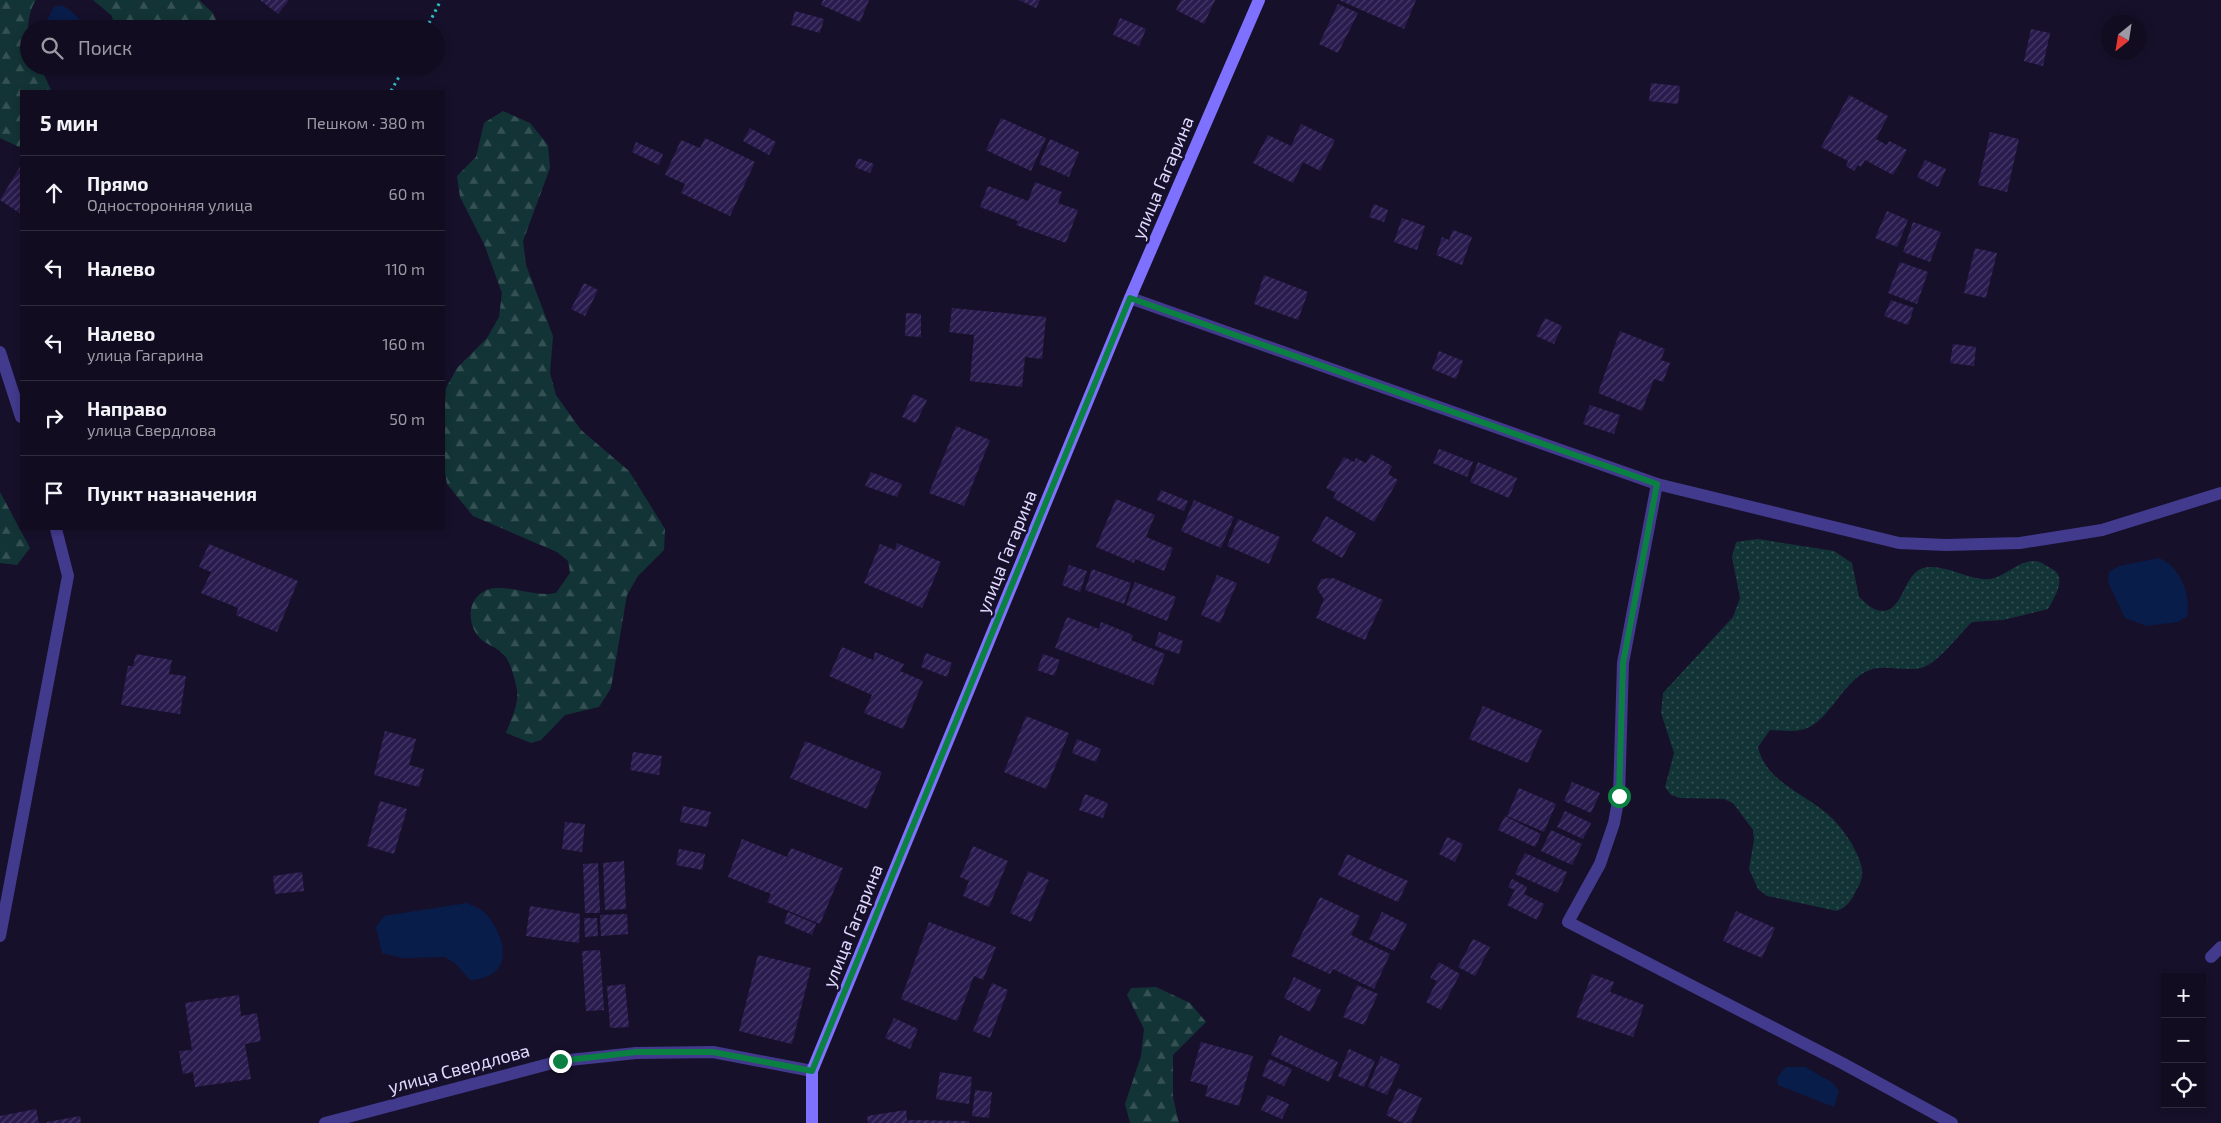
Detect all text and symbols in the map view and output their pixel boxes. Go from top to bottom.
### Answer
north arrow [2101,15,2146,60]
search box [20,20,445,75]
icon: search [38,34,66,62]
text: Поиск [78,36,132,59]
text: 5 мин [40,110,98,135]
text: Пешком · 380 m [306,113,425,132]
street label: улица Гагарина [1126,113,1198,242]
text: Прямо [87,172,149,195]
icon: ahead [40,179,68,207]
text: 60 m [389,184,425,203]
text: Односторонняя улица [87,195,253,214]
icon: left [40,254,68,282]
text: Налево [87,257,155,280]
text: 110 m [385,259,425,278]
text: Налево [87,322,155,345]
icon: left [40,329,68,357]
text: 160 m [382,334,425,353]
text: улица Гагарина [87,345,204,364]
text: Направо [87,397,167,420]
icon: right [40,404,68,432]
text: 50 m [389,409,425,428]
text: улица Свердлова [87,420,216,439]
icon: arrive [40,479,68,507]
text: Пункт назначения [87,482,257,505]
street label: улица Гагарина [971,487,1041,617]
route start [1608,785,1631,808]
street label: улица Гагарина [817,861,887,991]
map controls [2161,973,2206,1108]
button: + [2161,973,2206,1018]
button: − [2161,1018,2206,1063]
street label: улица Свердлова [386,1039,532,1098]
route end [549,1050,572,1073]
button: locate [2161,1063,2206,1108]

